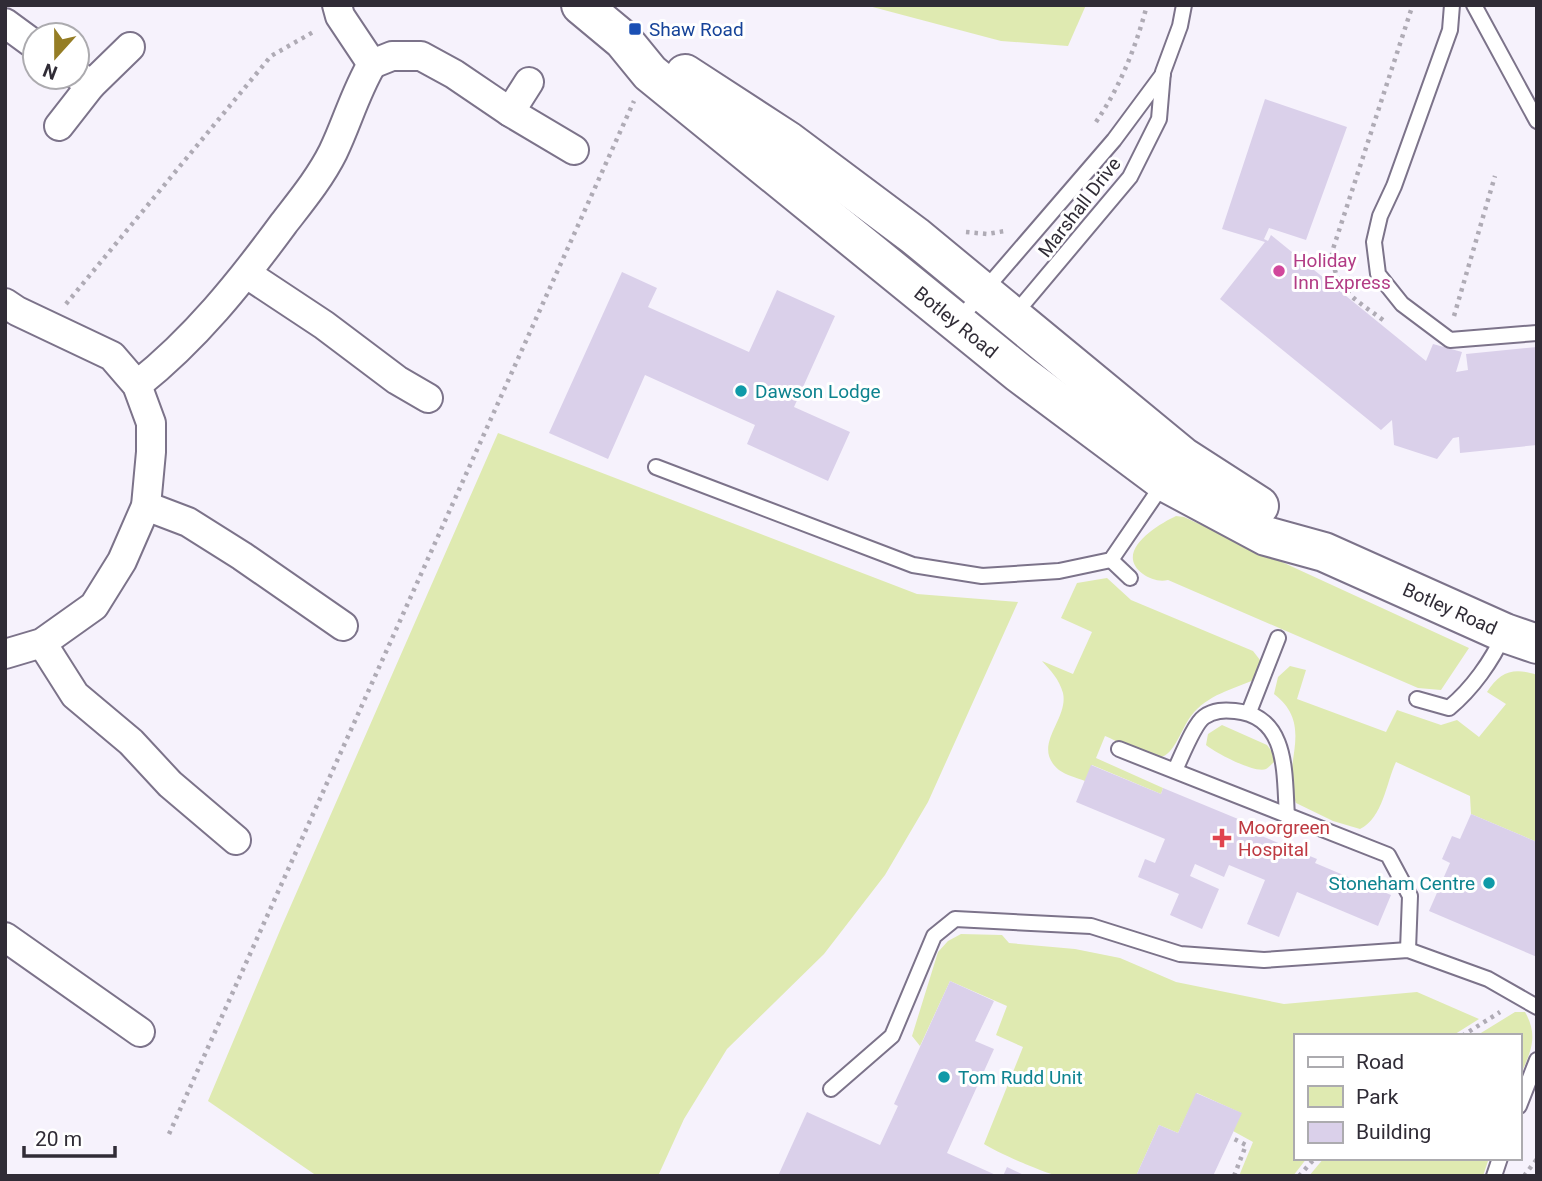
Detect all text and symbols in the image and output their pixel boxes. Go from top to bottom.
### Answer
place label: Shaw Road [649,18,744,41]
north arrow [21,21,91,91]
marker: Shaw Road [627,21,643,37]
text: N [40,58,60,85]
street label: Marshall Drive [1033,153,1126,262]
place label: Holiday Inn Express [1293,249,1391,294]
marker: Holiday Inn Express [1271,263,1287,279]
street label: Botley Road [910,282,1002,363]
place label: Dawson Lodge [755,380,880,403]
marker: Dawson Lodge [733,383,749,399]
street label: Botley Road [1399,578,1501,640]
place label: Moorgreen Hospital [1238,816,1330,861]
marker: Moorgreen Hospital [1212,828,1232,848]
place label: Stoneham Centre [1329,872,1475,895]
marker: Stoneham Centre [1481,875,1497,891]
legend [1294,1034,1521,1160]
text: Road [1356,1050,1404,1074]
place label: Tom Rudd Unit [958,1066,1083,1089]
marker: Tom Rudd Unit [936,1069,952,1085]
text: Park [1356,1085,1399,1109]
scale bar [24,1114,116,1158]
text: Building [1356,1120,1431,1144]
text: 20 m [35,1127,82,1151]

